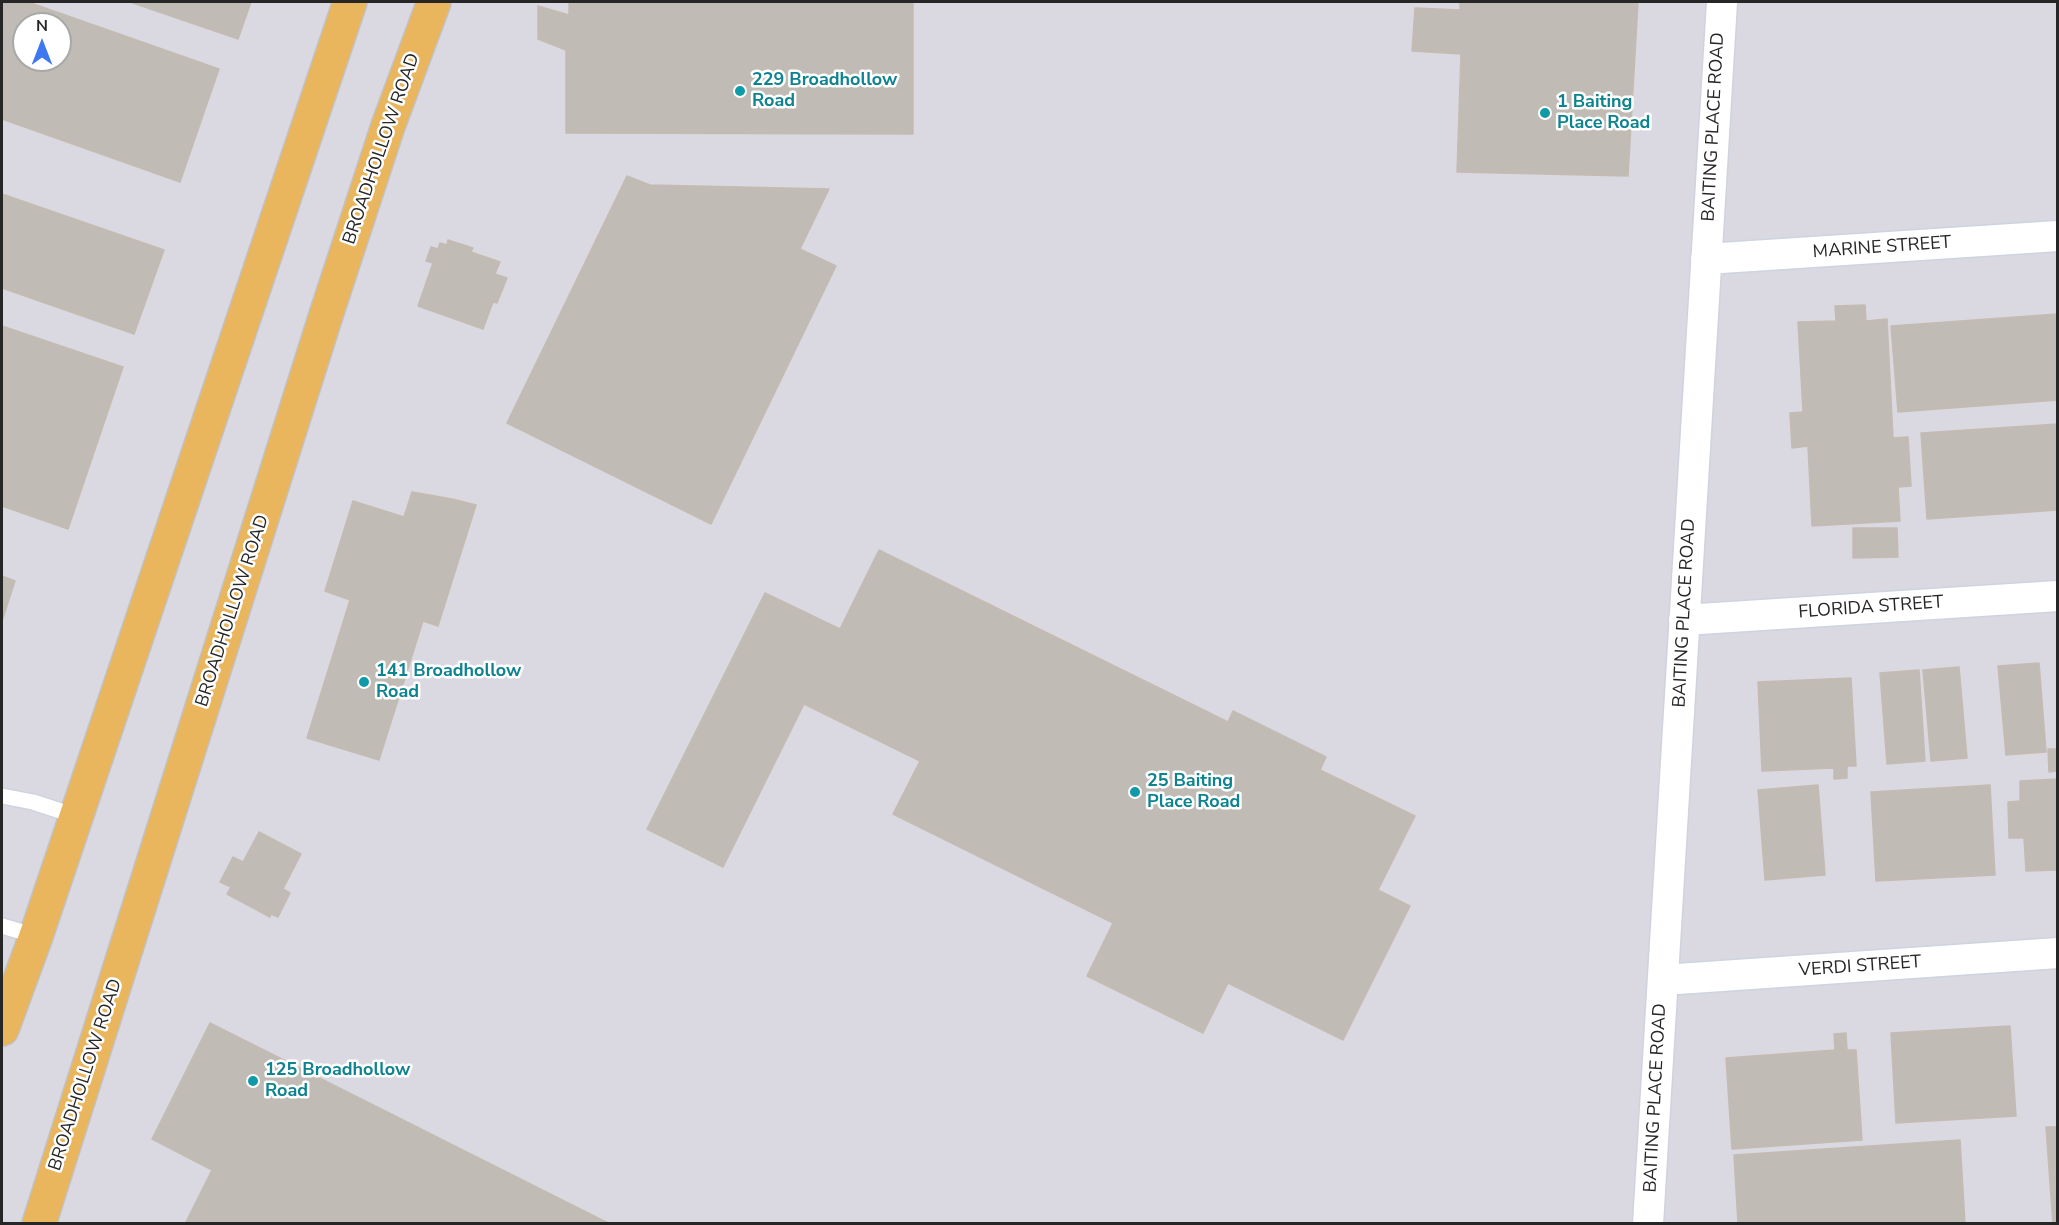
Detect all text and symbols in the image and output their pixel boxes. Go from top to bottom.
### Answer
north arrow [12,12,72,72]
text: N [36,15,48,37]
street label: BAITING PLACE ROAD [1698,32,1730,222]
street label: BROADHOLLOW ROAD [339,51,425,247]
place label: 229 Broadhollow Road [752,70,897,112]
marker: 229 Broadhollow Road [733,84,747,98]
place label: 1 Baiting Place Road [1557,92,1650,134]
marker: 1 Baiting Place Road [1538,106,1552,120]
street label: MARINE STREET [1812,232,1952,264]
street label: BROADHOLLOW ROAD [192,512,274,710]
street label: BAITING PLACE ROAD [1669,518,1701,708]
street label: FLORIDA STREET [1798,592,1944,624]
place label: 141 Broadhollow Road [376,661,521,704]
marker: 141 Broadhollow Road [357,675,371,689]
place label: 25 Baiting Place Road [1147,771,1240,814]
marker: 25 Baiting Place Road [1128,785,1142,799]
street label: VERDI STREET [1798,952,1922,982]
street label: BROADHOLLOW ROAD [45,976,127,1174]
street label: BAITING PLACE ROAD [1640,1003,1672,1193]
place label: 125 Broadhollow Road [265,1060,410,1102]
marker: 125 Broadhollow Road [246,1074,260,1088]

